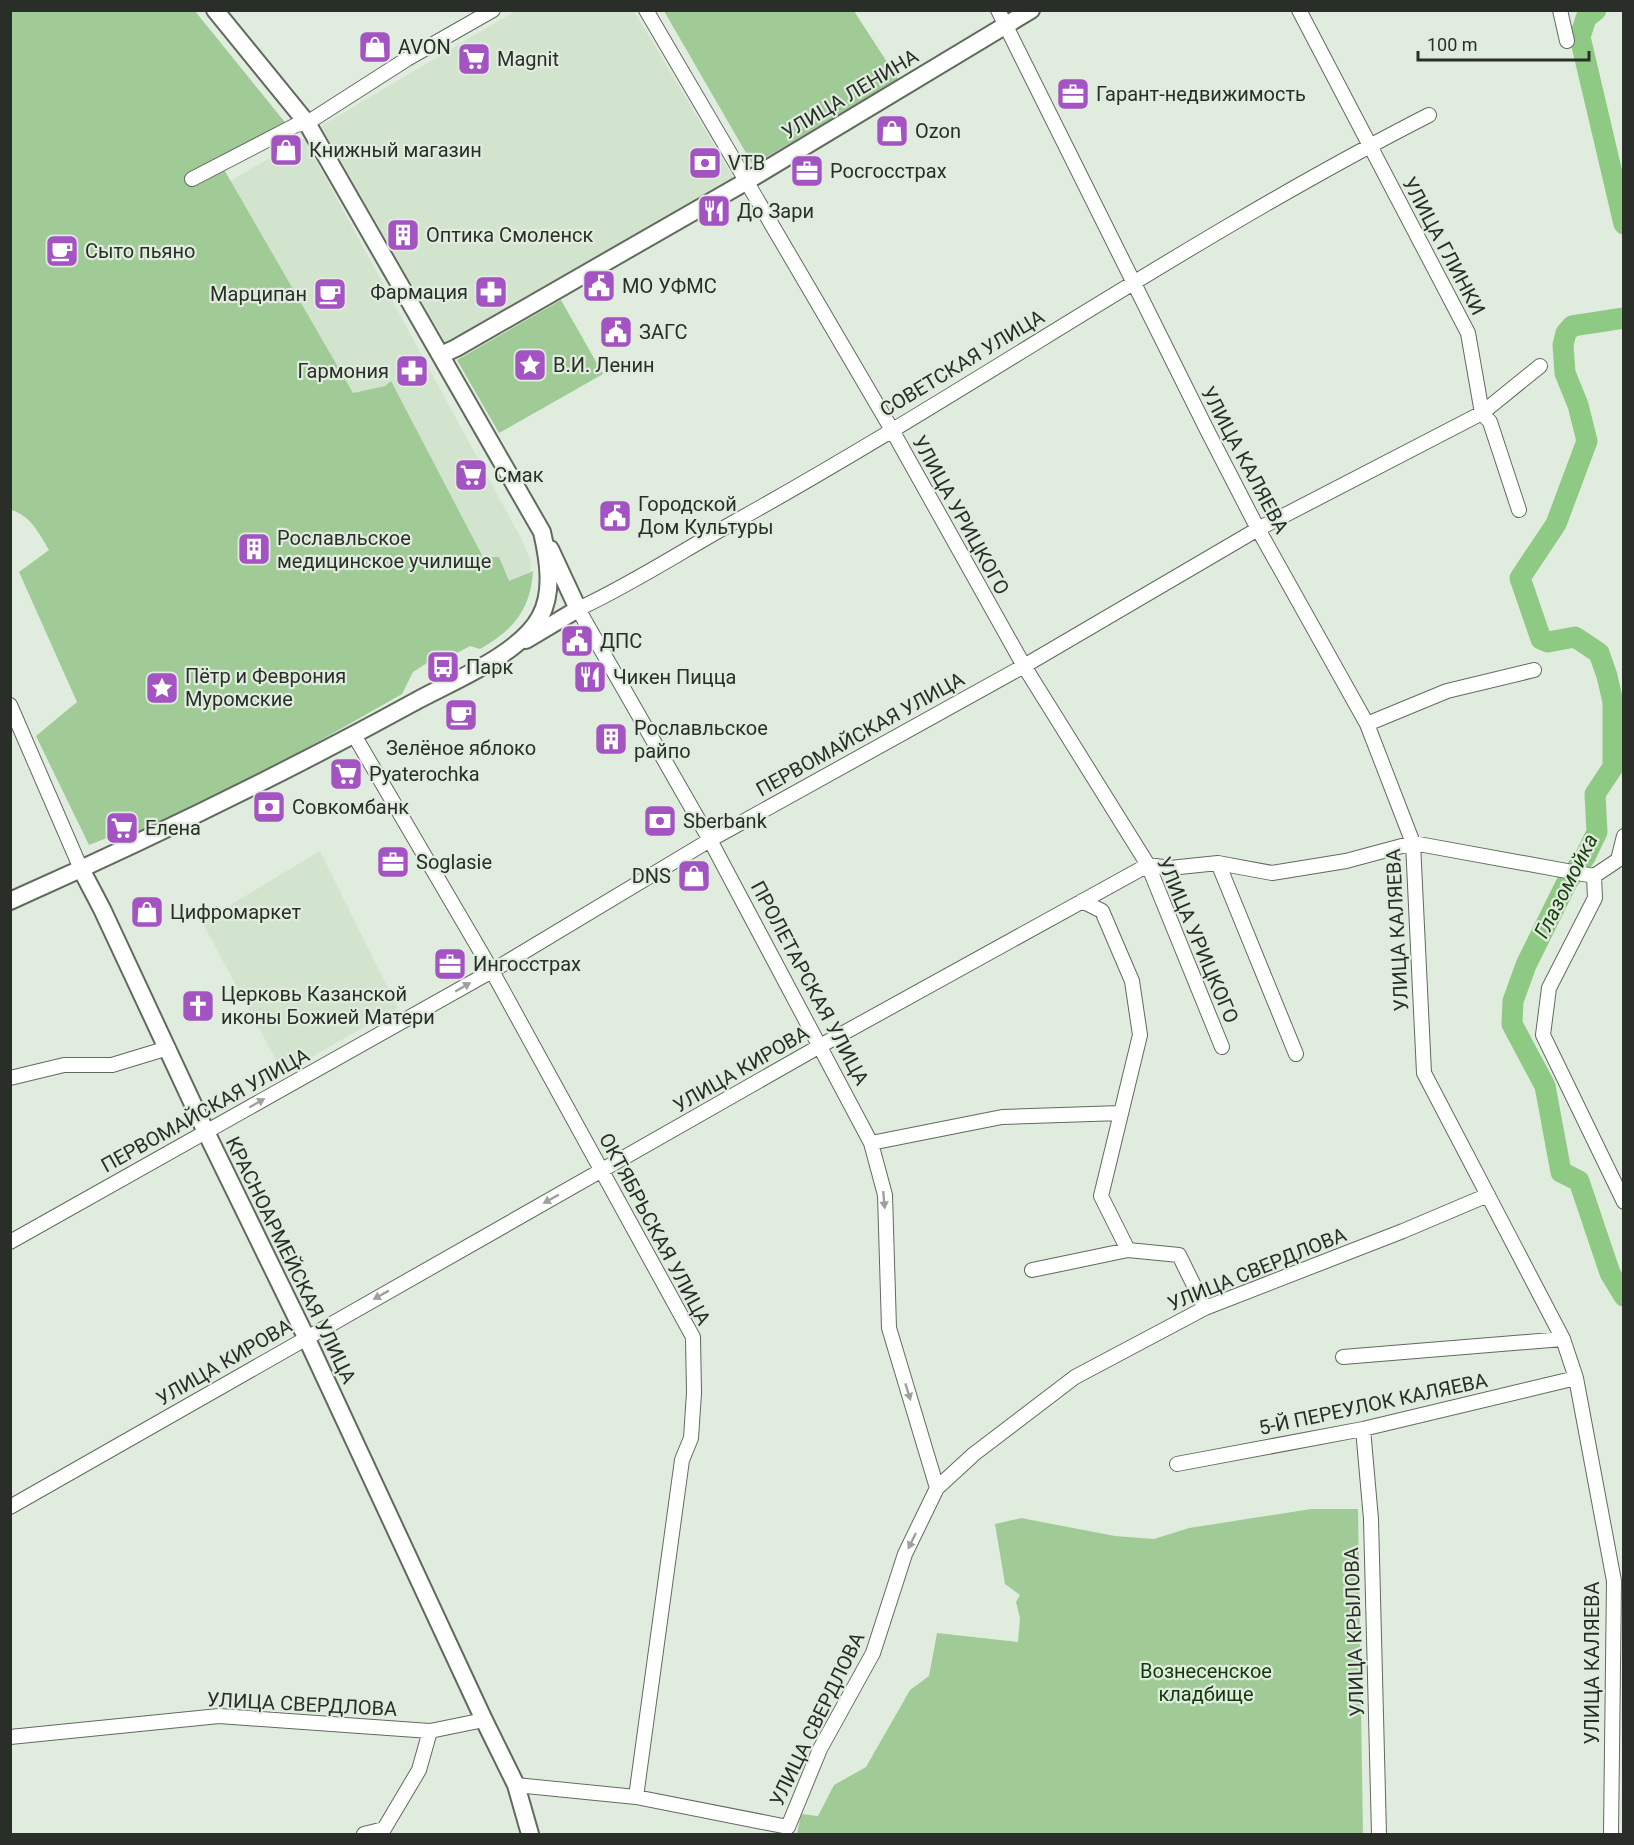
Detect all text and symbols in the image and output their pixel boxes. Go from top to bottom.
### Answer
scale bar [1418,24,1589,62]
shop icon: AVON [357,29,393,65]
text: 100 m [1427,34,1478,55]
place label: AVON [398,35,451,59]
supermarket icon: Magnit [456,41,492,77]
street label: УЛИЦА ЛЕНИНА [777,44,923,144]
place label: Magnit [497,47,559,71]
office icon: Гарант-недвижимость [1055,76,1091,112]
place label: Гарант-недвижимость [1096,82,1306,106]
shop icon: Ozon [874,113,910,149]
place label: Ozon [915,119,961,143]
shop icon: Книжный магазин [268,132,304,168]
place label: Книжный магазин [309,138,482,162]
bank icon: VTB [687,145,723,181]
place label: VTB [728,151,765,175]
office icon: Росгосстрах [789,153,825,189]
place label: Росгосстрах [830,159,947,183]
street label: УЛИЦА ГЛИНКИ [1397,173,1491,319]
restaurant icon: До Зари [696,193,732,229]
place label: До Зари [737,199,814,223]
building icon: Оптика Смоленск [385,217,421,253]
place label: Оптика Смоленск [426,223,593,247]
cafe icon: Сыто пьяно [44,233,80,269]
place label: Сыто пьяно [85,239,195,263]
public building icon: МО УФМС [581,268,617,304]
pharmacy icon: Фармация [473,274,509,310]
place label: МО УФМС [622,274,717,298]
cafe icon: Марципан [312,276,348,312]
place label: Фармация [370,280,468,304]
place label: Марципан [210,282,307,306]
street label: СОВЕТСКАЯ УЛИЦА [876,304,1048,422]
public building icon: ЗАГС [598,314,634,350]
place label: ЗАГС [639,320,687,344]
place icon: В.И. Ленин [512,347,548,383]
pharmacy icon: Гармония [394,353,430,389]
place label: В.И. Ленин [553,353,655,377]
place label: Гармония [298,359,389,383]
street label: УЛИЦА КАЛЯЕВА [1196,382,1294,538]
street label: УЛИЦА УРИЦКОГО [907,431,1015,599]
supermarket icon: Смак [453,457,489,493]
place label: Смак [494,463,544,487]
place label: Городской Дом Культуры [638,492,773,539]
public building icon: Городской Дом Культуры [597,498,633,534]
place label: Рославльское медицинское училище [277,526,491,573]
building icon: Рославльское медицинское училище [236,531,272,567]
public building icon: ДПС [559,623,595,659]
place label: ДПС [600,629,642,653]
bus stop icon: Парк [425,649,461,685]
place label: Парк [466,655,513,679]
restaurant icon: Чикен Пицца [572,659,608,695]
place label: Пётр и Феврония Муромские [185,664,346,711]
place label: Чикен Пицца [613,665,736,689]
street label: ПЕРВОМАЙСКАЯ УЛИЦА [752,667,968,801]
place icon: Пётр и Феврония Муромские [144,670,180,706]
cafe icon: Зелёное яблоко [443,697,479,733]
place label: Рославльское райпо [634,716,768,763]
building icon: Рославльское райпо [593,721,629,757]
place label: Зелёное яблоко [386,736,536,760]
supermarket icon: Pyaterochka [328,756,364,792]
place label: Pyaterochka [369,762,480,786]
bank icon: Совкомбанк [251,789,287,825]
place label: Совкомбанк [292,795,409,819]
bank icon: Sberbank [642,803,678,839]
place label: Sberbank [683,809,768,833]
supermarket icon: Елена [104,810,140,846]
place label: Елена [145,816,201,840]
water label: Глазомойка [1529,830,1603,942]
office icon: Soglasie [375,844,411,880]
street label: УЛИЦА КАЛЯЕВА [1381,848,1413,1012]
place label: Soglasie [416,850,492,874]
street label: УЛИЦА УРИЦКОГО [1152,853,1244,1027]
shop icon: DNS [676,858,712,894]
place label: DNS [632,864,671,888]
street label: ПРОЛЕТАРСКАЯ УЛИЦА [746,877,874,1089]
shop icon: Цифромаркет [129,894,165,930]
place label: Цифромаркет [170,900,301,924]
office icon: Ингосстрах [432,946,468,982]
place label: Ингосстрах [473,952,581,976]
one-way arrow [455,981,471,992]
place label: Церковь Казанской иконы Божией Матери [221,982,435,1029]
church icon: Церковь Казанской иконы Божией Матери [180,988,216,1024]
street label: УЛИЦА КИРОВА [669,1021,813,1117]
street label: ПЕРВОМАЙСКАЯ УЛИЦА [97,1043,313,1177]
one-way arrow [249,1098,265,1109]
street label: ОКТЯБРЬСКАЯ УЛИЦА [594,1129,716,1329]
street label: КРАСНОАРМЕЙСКАЯ УЛИЦА [221,1133,361,1387]
one-way arrow [879,1191,889,1210]
one-way arrow [542,1194,559,1204]
street label: УЛИЦА СВЕРДЛОВА [1164,1222,1350,1316]
one-way arrow [372,1290,389,1300]
street label: УЛИЦА КИРОВА [152,1314,296,1410]
street label: 5-Й ПЕРЕУЛОК КАЛЯЕВА [1256,1368,1490,1440]
one-way arrow [904,1383,913,1401]
one-way arrow [907,1532,916,1549]
street label: УЛИЦА КРЫЛОВА [1339,1547,1369,1717]
street label: УЛИЦА КАЛЯЕВА [1580,1581,1604,1745]
street label: УЛИЦА СВЕРДЛОВА [764,1628,870,1810]
park label: Вознесенское кладбище [1140,1659,1272,1706]
street label: УЛИЦА СВЕРДЛОВА [206,1687,398,1721]

